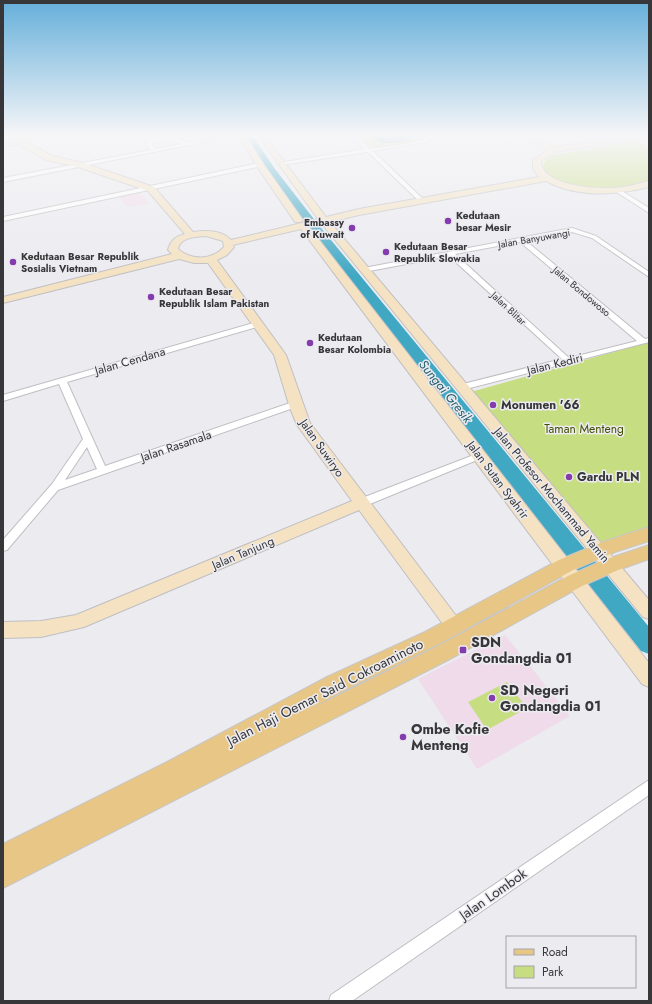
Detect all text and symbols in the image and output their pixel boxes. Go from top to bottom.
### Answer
place label: Kedutaan besar Mesir [456,208,512,235]
place label: Embassy of Kuwait [300,215,345,242]
marker: Kedutaan besar Mesir [443,216,453,226]
marker: Embassy of Kuwait [347,223,357,233]
street label: Jalan Banyuwangi [495,225,571,253]
place label: Kedutaan Besar Republik Slowakia [394,239,480,266]
marker: Kedutaan Besar Republik Slowakia [381,247,391,257]
place label: Kedutaan Besar Republik Sosialis Vietnam [21,249,139,276]
marker: Kedutaan Besar Republik Sosialis Vietnam [8,257,18,267]
street label: Jalan Bondowoso [548,261,614,320]
place label: Kedutaan Besar Republik Islam Pakistan [159,284,270,311]
street label: Jalan Blitar [486,287,530,329]
marker: Kedutaan Besar Republik Islam Pakistan [146,292,156,302]
place label: Kedutaan Besar Kolombia [318,330,391,357]
marker: Kedutaan Besar Kolombia [305,338,315,348]
street label: Jalan Cendana [91,342,168,380]
street label: Jalan Kediri [523,348,585,380]
water label: Sungai Gresik [414,356,477,427]
place label: Monumen '66 [501,396,580,414]
marker: Monumen '66 [488,400,498,410]
street label: Jalan Suwiryo [294,414,349,481]
park label: Taman Menteng [544,420,624,438]
street label: Jalan Profesor Mochammad Yamin [489,422,614,567]
street label: Jalan Rasamala [136,425,214,467]
street label: Jalan Sutan Syahrir [461,436,534,524]
place label: Gardu PLN [577,468,639,486]
marker: Gardu PLN [564,472,574,482]
street label: Jalan Tanjung [207,532,277,575]
place label: SDN Gondangdia 01 [471,632,572,668]
street label: Jalan Haji Oemar Said Cokroaminoto [222,634,427,751]
marker: SDN Gondangdia 01 [458,645,468,655]
place label: SD Negeri Gondangdia 01 [500,680,601,716]
marker: SD Negeri Gondangdia 01 [487,693,497,703]
place label: Ombe Kofie Menteng [411,719,489,755]
marker: Ombe Kofie Menteng [398,732,408,742]
street label: Jalan Lombok [454,863,531,926]
legend [506,936,636,988]
text: Road [542,943,568,961]
text: Park [542,963,564,981]

